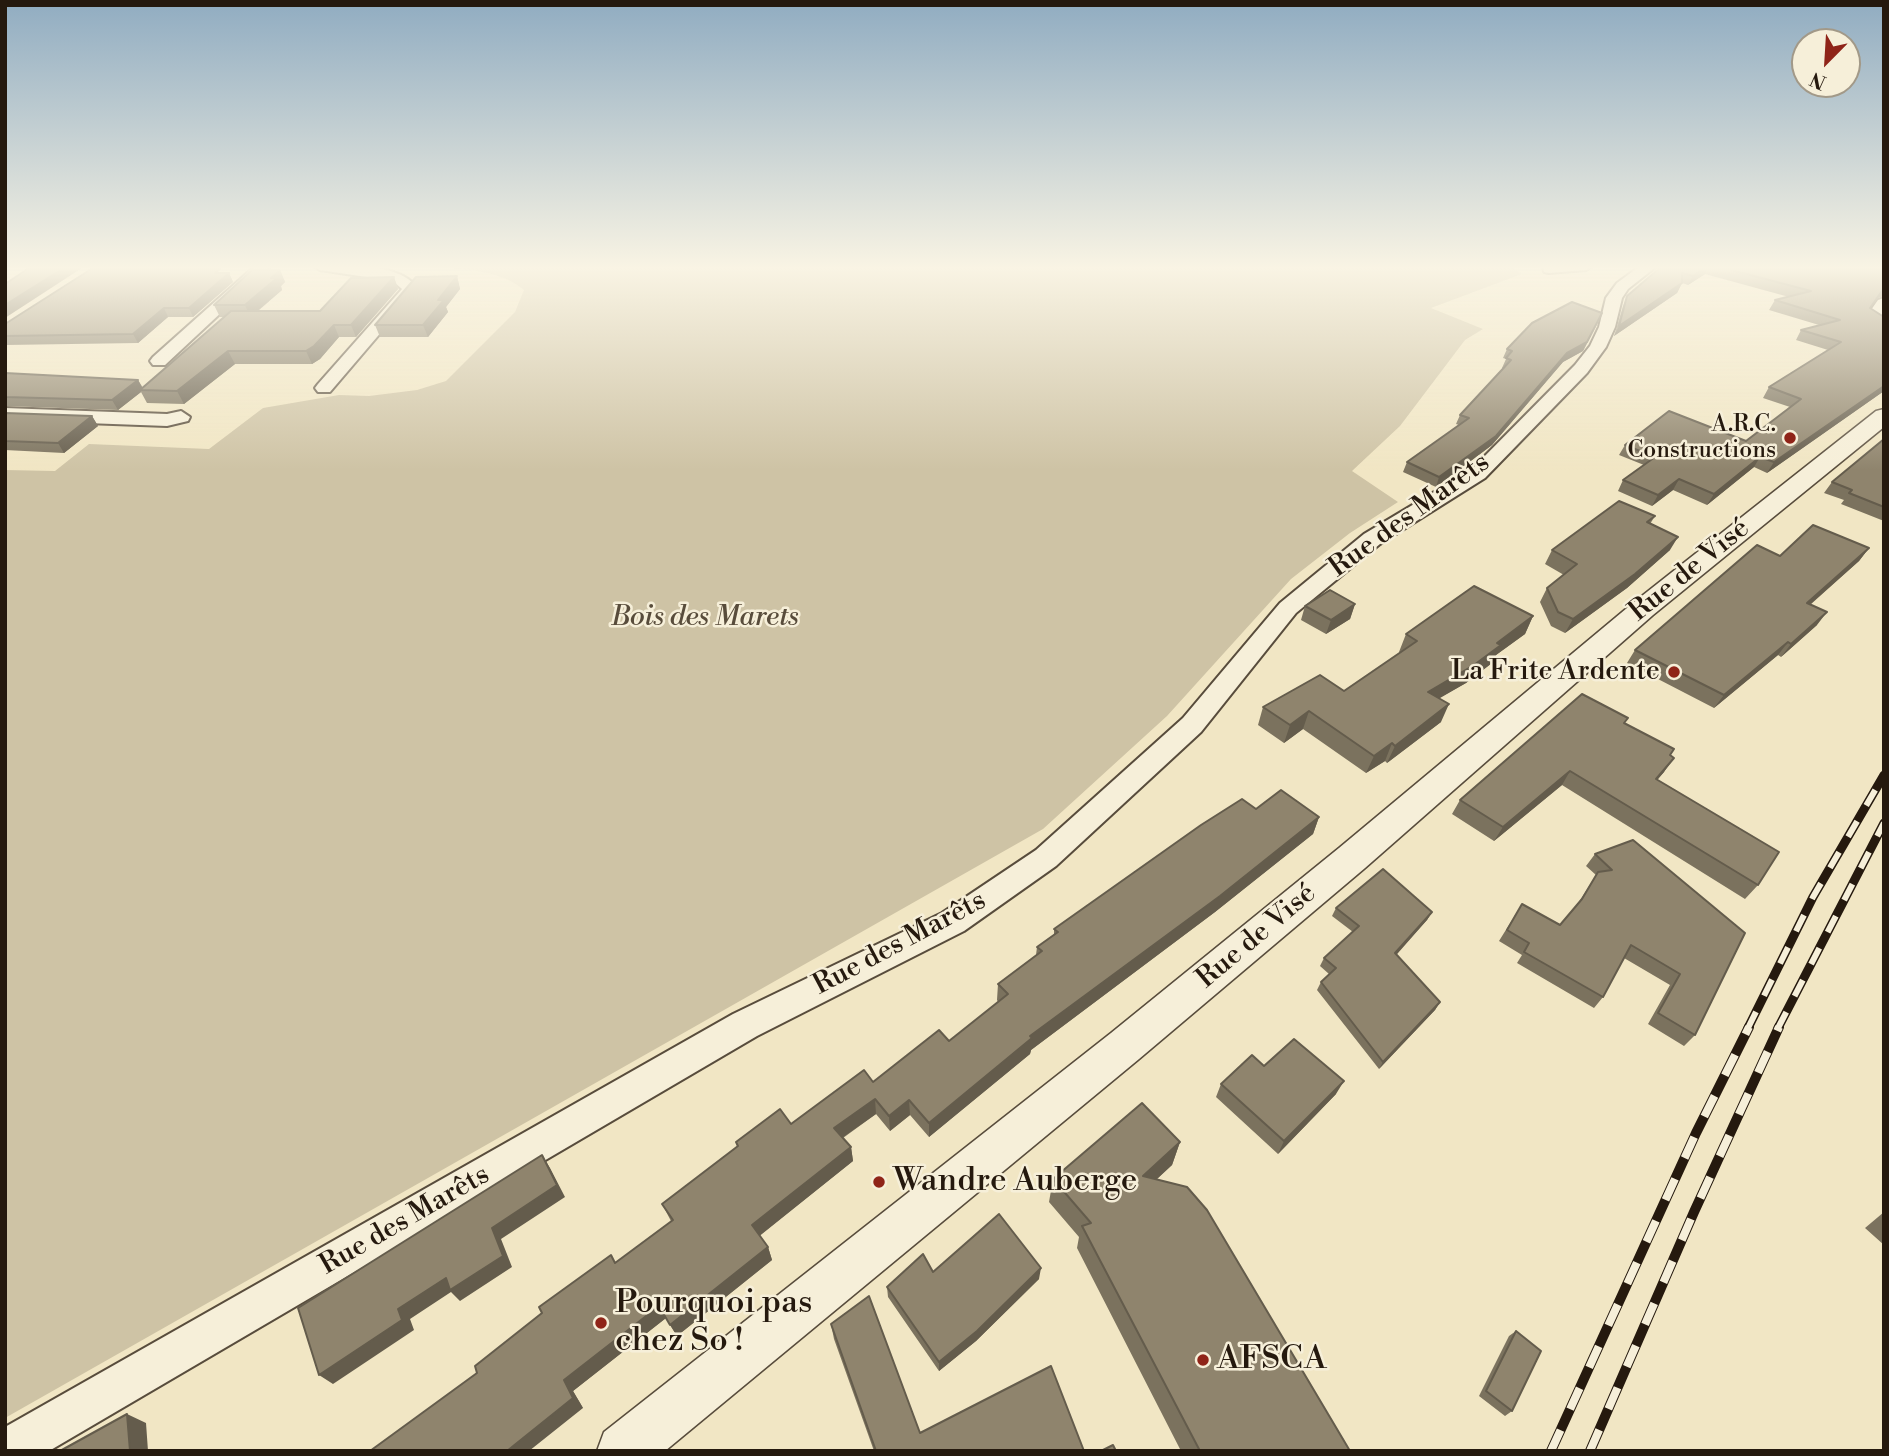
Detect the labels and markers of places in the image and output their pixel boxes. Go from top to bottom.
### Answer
place label: A.R.C. Constructions [1627,411,1776,465]
marker: A.R.C. Constructions [1782,430,1798,446]
place label: La Frite Ardente [1451,655,1660,689]
marker: La Frite Ardente [1666,664,1682,680]
place label: Wandre Auberge [893,1162,1137,1202]
marker: Wandre Auberge [871,1174,887,1190]
place label: Pourquoi pas chez So ! [615,1284,812,1362]
marker: Pourquoi pas chez So ! [593,1315,609,1331]
place label: AFSCA [1217,1340,1327,1380]
marker: AFSCA [1195,1352,1211,1368]

